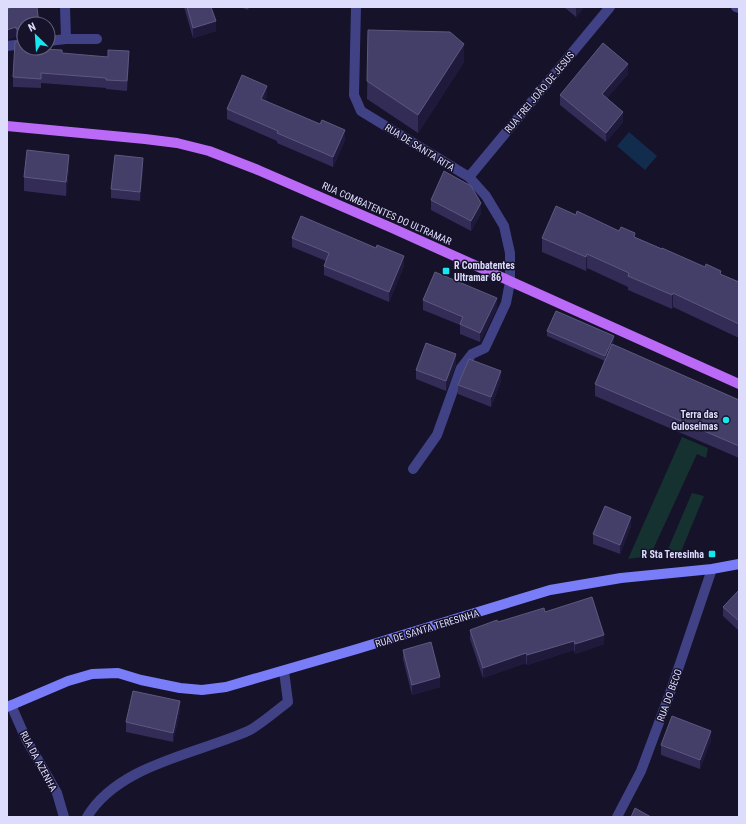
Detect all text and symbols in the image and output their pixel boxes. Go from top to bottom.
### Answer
north arrow [16,16,56,56]
text: N [26,20,38,35]
street label: RUA FREI JOÃO DE JESUS [502,49,576,135]
street label: RUA DE SANTA RITA [383,122,457,173]
street label: RUA COMBATENTES DO ULTRAMAR [320,180,454,247]
place label: R Combatentes Ultramar 86 [454,260,515,283]
marker: R Combatentes Ultramar 86 [441,266,451,276]
place label: Terra das Guloseimas [671,409,718,432]
marker: Terra das Guloseimas [721,415,731,425]
place label: R Sta Teresinha [642,549,704,560]
marker: R Sta Teresinha [707,549,717,559]
street label: RUA DE SANTA TERESINHA [374,607,481,650]
street label: RUA DO BECO [655,667,684,723]
street label: RUA DA AZENHA [18,729,59,793]

